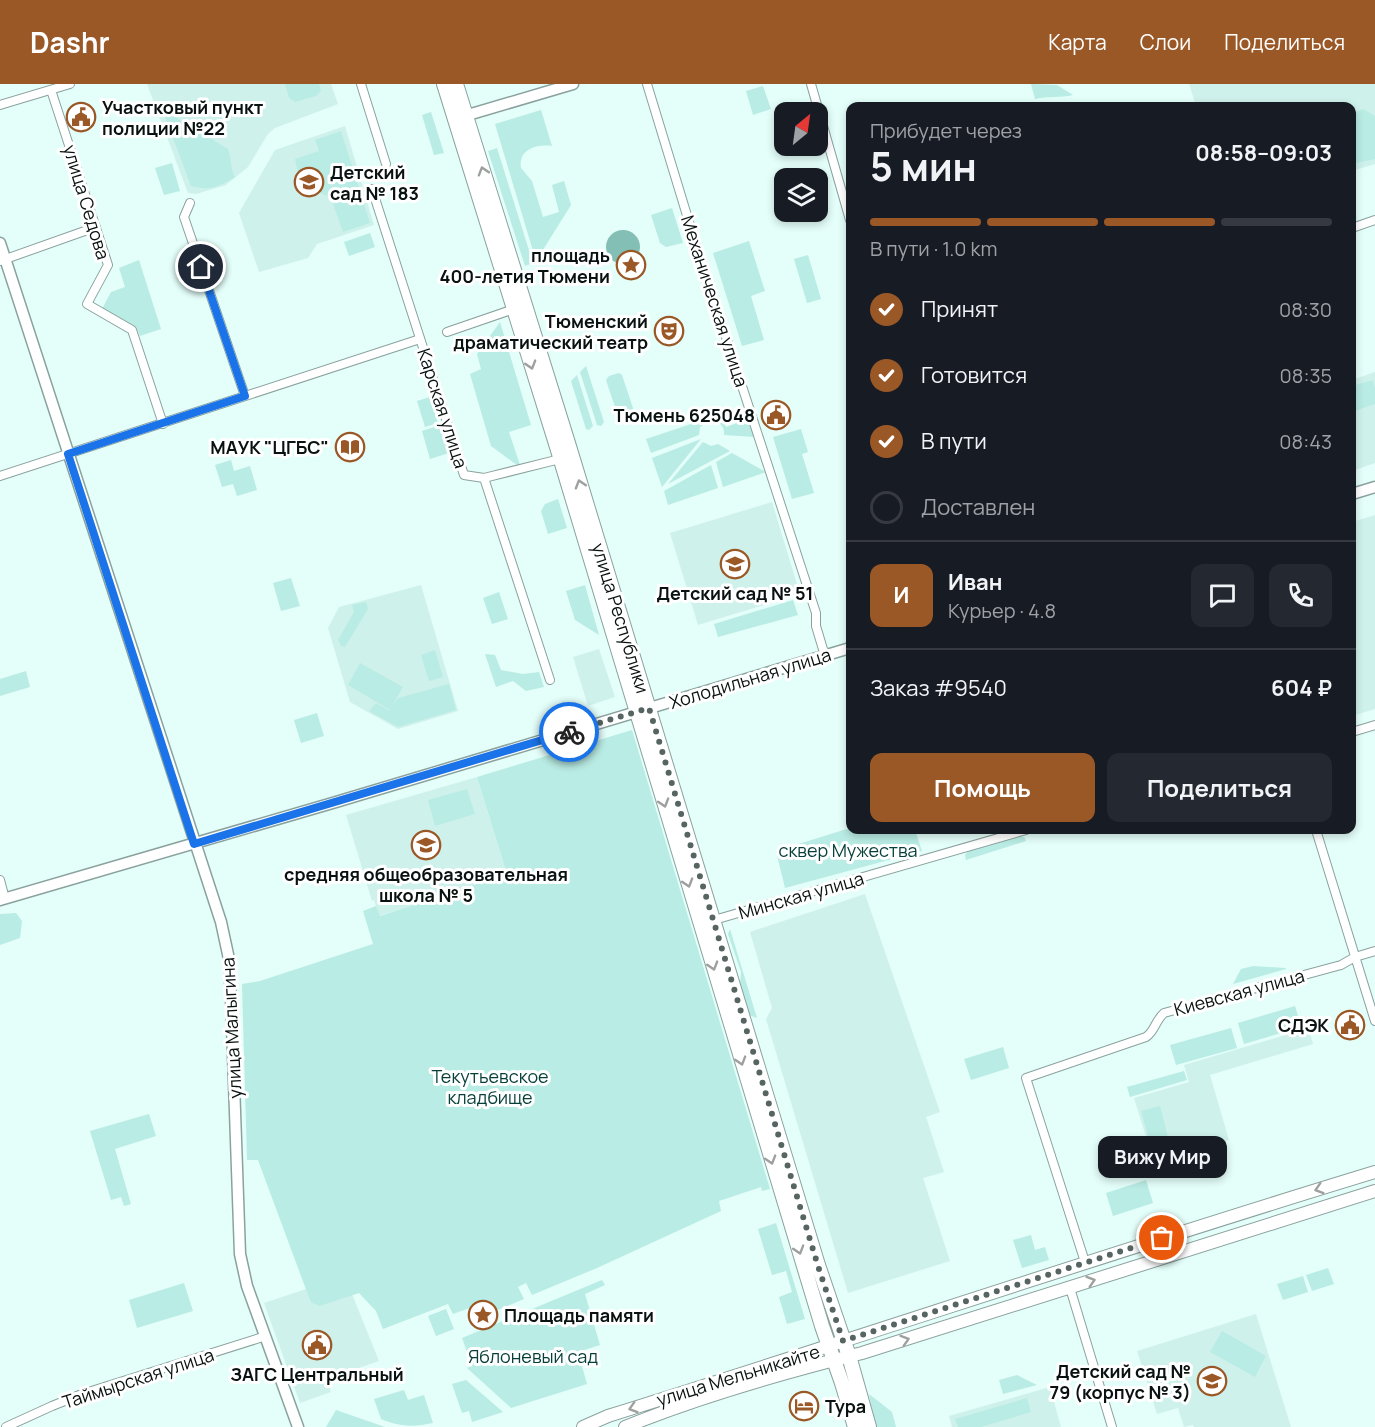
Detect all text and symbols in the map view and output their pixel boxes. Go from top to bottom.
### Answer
text: Dashr [30,23,110,61]
text: Карта [1048,28,1107,56]
text: Слои [1140,28,1191,56]
text: Поделиться [1224,28,1345,56]
place label: Участковый пункт полиции №22 [102,95,264,140]
public building icon: Участковый пункт полиции №22 [65,101,97,133]
north arrow [774,102,828,156]
map controls [774,102,828,222]
text: Прибудет через [870,117,1022,144]
text: 08:58–09:03 [1195,138,1332,168]
text: 5 мин [870,139,977,193]
street label: улица Седова [58,142,116,262]
place label: Детский сад № 183 [330,160,419,205]
school or university icon: Детский сад № 183 [293,166,325,198]
one-way arrow [478,166,490,177]
button: layers [774,168,828,222]
street label: Механическая улица [676,212,754,390]
text: В пути · 1.0 km [870,235,997,262]
pin [175,241,226,292]
place label: площадь 400-летия Тюмени [440,243,610,288]
place icon: площадь 400-летия Тюмени [615,249,647,281]
icon: home [184,250,217,283]
icon: check [870,293,903,326]
text: Принят [921,294,998,324]
text: 08:30 [1279,296,1332,323]
place label: Тюменский драматический театр [453,309,648,354]
theatre icon: Тюменский драматический театр [653,315,685,347]
street label: Карская улица [412,345,474,471]
one-way arrow [524,359,536,370]
icon: check [870,359,903,392]
text: Готовится [921,360,1027,390]
text: 08:35 [1280,362,1332,389]
public building icon: Тюмень 625048 [760,399,792,431]
place label: Тюмень 625048 [614,403,755,427]
icon: check [870,425,903,458]
text: В пути [921,426,987,456]
text: 08:43 [1279,428,1332,455]
library icon: МАУК "ЦГБС" [334,431,366,463]
place label: МАУК "ЦГБС" [210,435,329,459]
one-way arrow [575,479,587,490]
text: Доставлен [921,492,1035,522]
street label: улица Республики [587,540,655,696]
school or university icon: Детский сад № 51 [719,548,751,580]
button: chat [1191,564,1254,627]
button: phone [1269,564,1332,627]
text: Иван [948,567,1002,597]
text: И [894,580,909,610]
place label: Детский сад № 51 [657,581,813,605]
text: Курьер · 4.8 [948,597,1056,624]
street label: Холодильная улица [666,642,834,714]
text: Заказ #9540 [870,673,1007,703]
text: 604 ₽ [1271,673,1332,703]
courier [539,702,599,762]
icon: bike [553,716,586,749]
button: Помощь [870,753,1095,822]
button: Поделиться [1107,753,1332,822]
one-way arrow [657,797,669,808]
school or university icon: средняя общеобразовательная школа № 5 [410,829,442,861]
park label: сквер Мужества [778,838,918,862]
place label: средняя общеобразовательная школа № 5 [284,862,568,907]
street label: Минская улица [736,866,866,924]
one-way arrow [681,877,693,887]
street label: улица Малыгина [215,957,247,1099]
one-way arrow [706,960,718,971]
street label: Киевская улица [1171,963,1307,1021]
public building icon: СДЭК [1334,1009,1366,1041]
place label: СДЭК [1278,1013,1329,1037]
one-way arrow [734,1055,747,1066]
park label: Текутьевское кладбище [431,1064,549,1109]
callout: Вижу Мир [1098,1136,1226,1178]
text: Вижу Мир [1114,1143,1211,1170]
one-way arrow [764,1154,776,1165]
one-way arrow [1314,1182,1325,1194]
pin [1136,1212,1187,1263]
icon: bag [1145,1221,1178,1254]
one-way arrow [792,1244,804,1255]
one-way arrow [1085,1276,1096,1288]
place icon: Площадь памяти [467,1299,499,1331]
place label: Площадь памяти [504,1303,654,1327]
public building icon: ЗАГС Центральный [301,1329,333,1361]
one-way arrow [899,1335,910,1347]
street label: улица Мельникайте [653,1339,823,1411]
street label: Таймырская улица [59,1342,217,1414]
park label: Яблоневый сад [468,1344,598,1368]
place label: Детский сад № 79 (корпус № 3) [1050,1359,1191,1404]
place label: ЗАГС Центральный [230,1362,404,1386]
school or university icon: Детский сад № 79 (корпус № 3) [1196,1365,1228,1397]
hotel icon: Тура [788,1390,820,1422]
place label: Тура [825,1394,866,1418]
one-way arrow [628,1401,639,1413]

